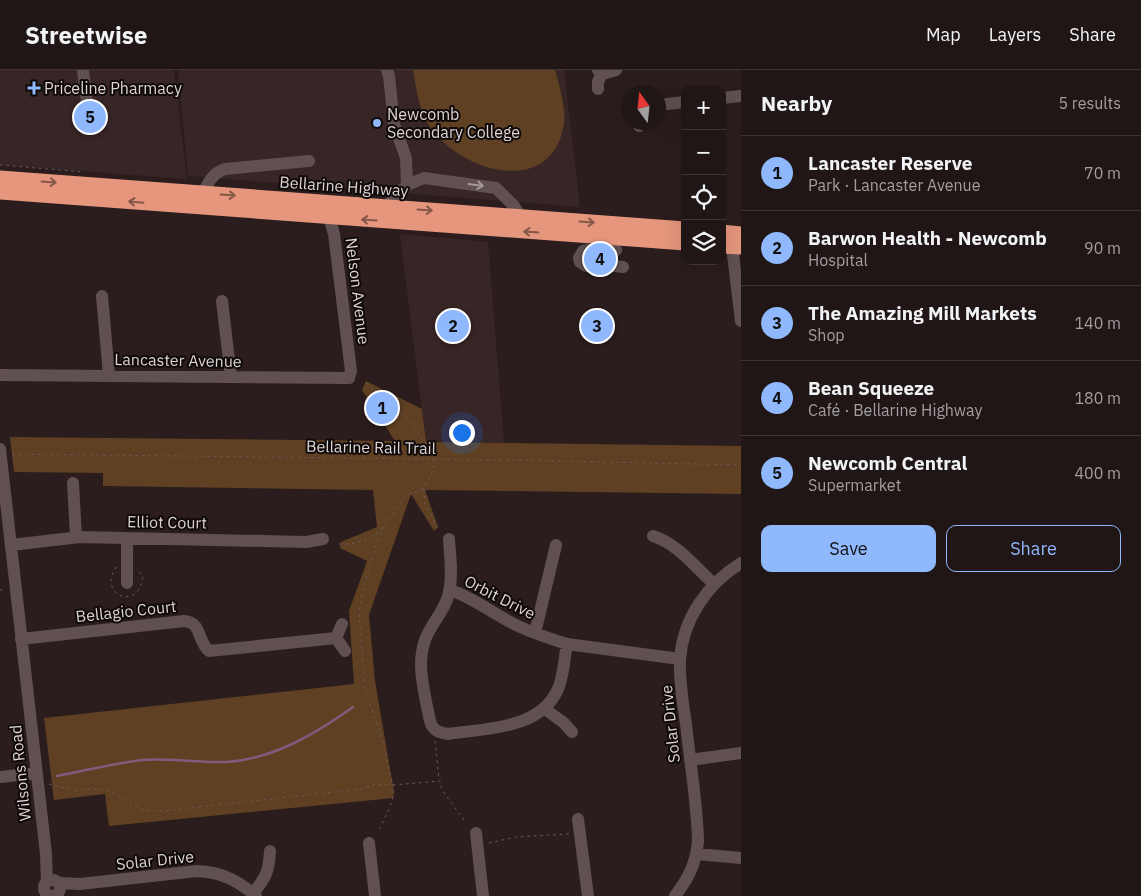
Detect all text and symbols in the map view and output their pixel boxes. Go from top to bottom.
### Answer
text: Streetwise [25,19,147,51]
text: Map [926,23,961,46]
text: Layers [989,23,1041,46]
text: Share [1069,23,1116,46]
place label: Priceline Pharmacy [44,78,182,98]
marker: Priceline Pharmacy [28,82,40,94]
north arrow [621,85,666,130]
map controls [681,85,726,265]
button: + [681,85,726,130]
text: Nearby [761,89,832,117]
text: 5 results [1058,93,1121,113]
pin: 5 [74,98,106,136]
place label: Newcomb Secondary College [387,104,520,142]
marker: Newcomb Secondary College [371,117,383,129]
button: − [681,130,726,175]
text: Lancaster Reserve [808,151,972,175]
text: 1 [772,163,782,183]
text: 70 m [1084,163,1121,183]
street label: Bellarine Highway [279,172,409,200]
button: locate [681,175,726,220]
text: Park · Lancaster Avenue [808,175,980,195]
one-way arrow [40,177,56,186]
one-way arrow [467,180,483,190]
one-way arrow [220,190,236,200]
one-way arrow [128,197,144,206]
one-way arrow [417,205,433,214]
one-way arrow [362,215,378,224]
one-way arrow [579,217,595,227]
button: layers [681,220,726,265]
text: Barwon Health - Newcomb [808,226,1047,250]
one-way arrow [524,227,540,236]
street label: Nelson Avenue [342,236,375,346]
text: 2 [772,238,782,258]
text: 90 m [1084,238,1121,258]
pin: 4 [584,240,616,278]
text: Hospital [808,250,868,270]
text: The Amazing Mill Markets [808,301,1037,325]
pin: 2 [437,307,469,345]
pin: 3 [581,307,613,345]
text: 3 [772,313,782,333]
text: 140 m [1074,313,1121,333]
text: Shop [808,325,845,345]
street label: Lancaster Avenue [114,349,242,371]
text: Bean Squeeze [808,376,934,400]
text: 4 [772,388,782,408]
text: 180 m [1074,388,1121,408]
pin: 1 [366,389,398,427]
text: Café · Bellarine Highway [808,400,982,420]
your location [449,420,475,446]
street label: Bellarine Rail Trail [306,436,436,458]
text: Newcomb Central [808,451,967,475]
text: 5 [772,463,782,483]
text: 400 m [1074,463,1121,483]
text: Supermarket [808,475,901,495]
street label: Elliot Court [127,511,207,533]
button: Save [761,525,936,572]
button: Share [946,525,1121,572]
street label: Orbit Drive [461,571,539,623]
street label: Bellagio Court [75,596,177,626]
street label: Solar Drive [656,684,684,764]
street label: Wilsons Road [5,724,35,822]
street label: Solar Drive [115,846,195,874]

